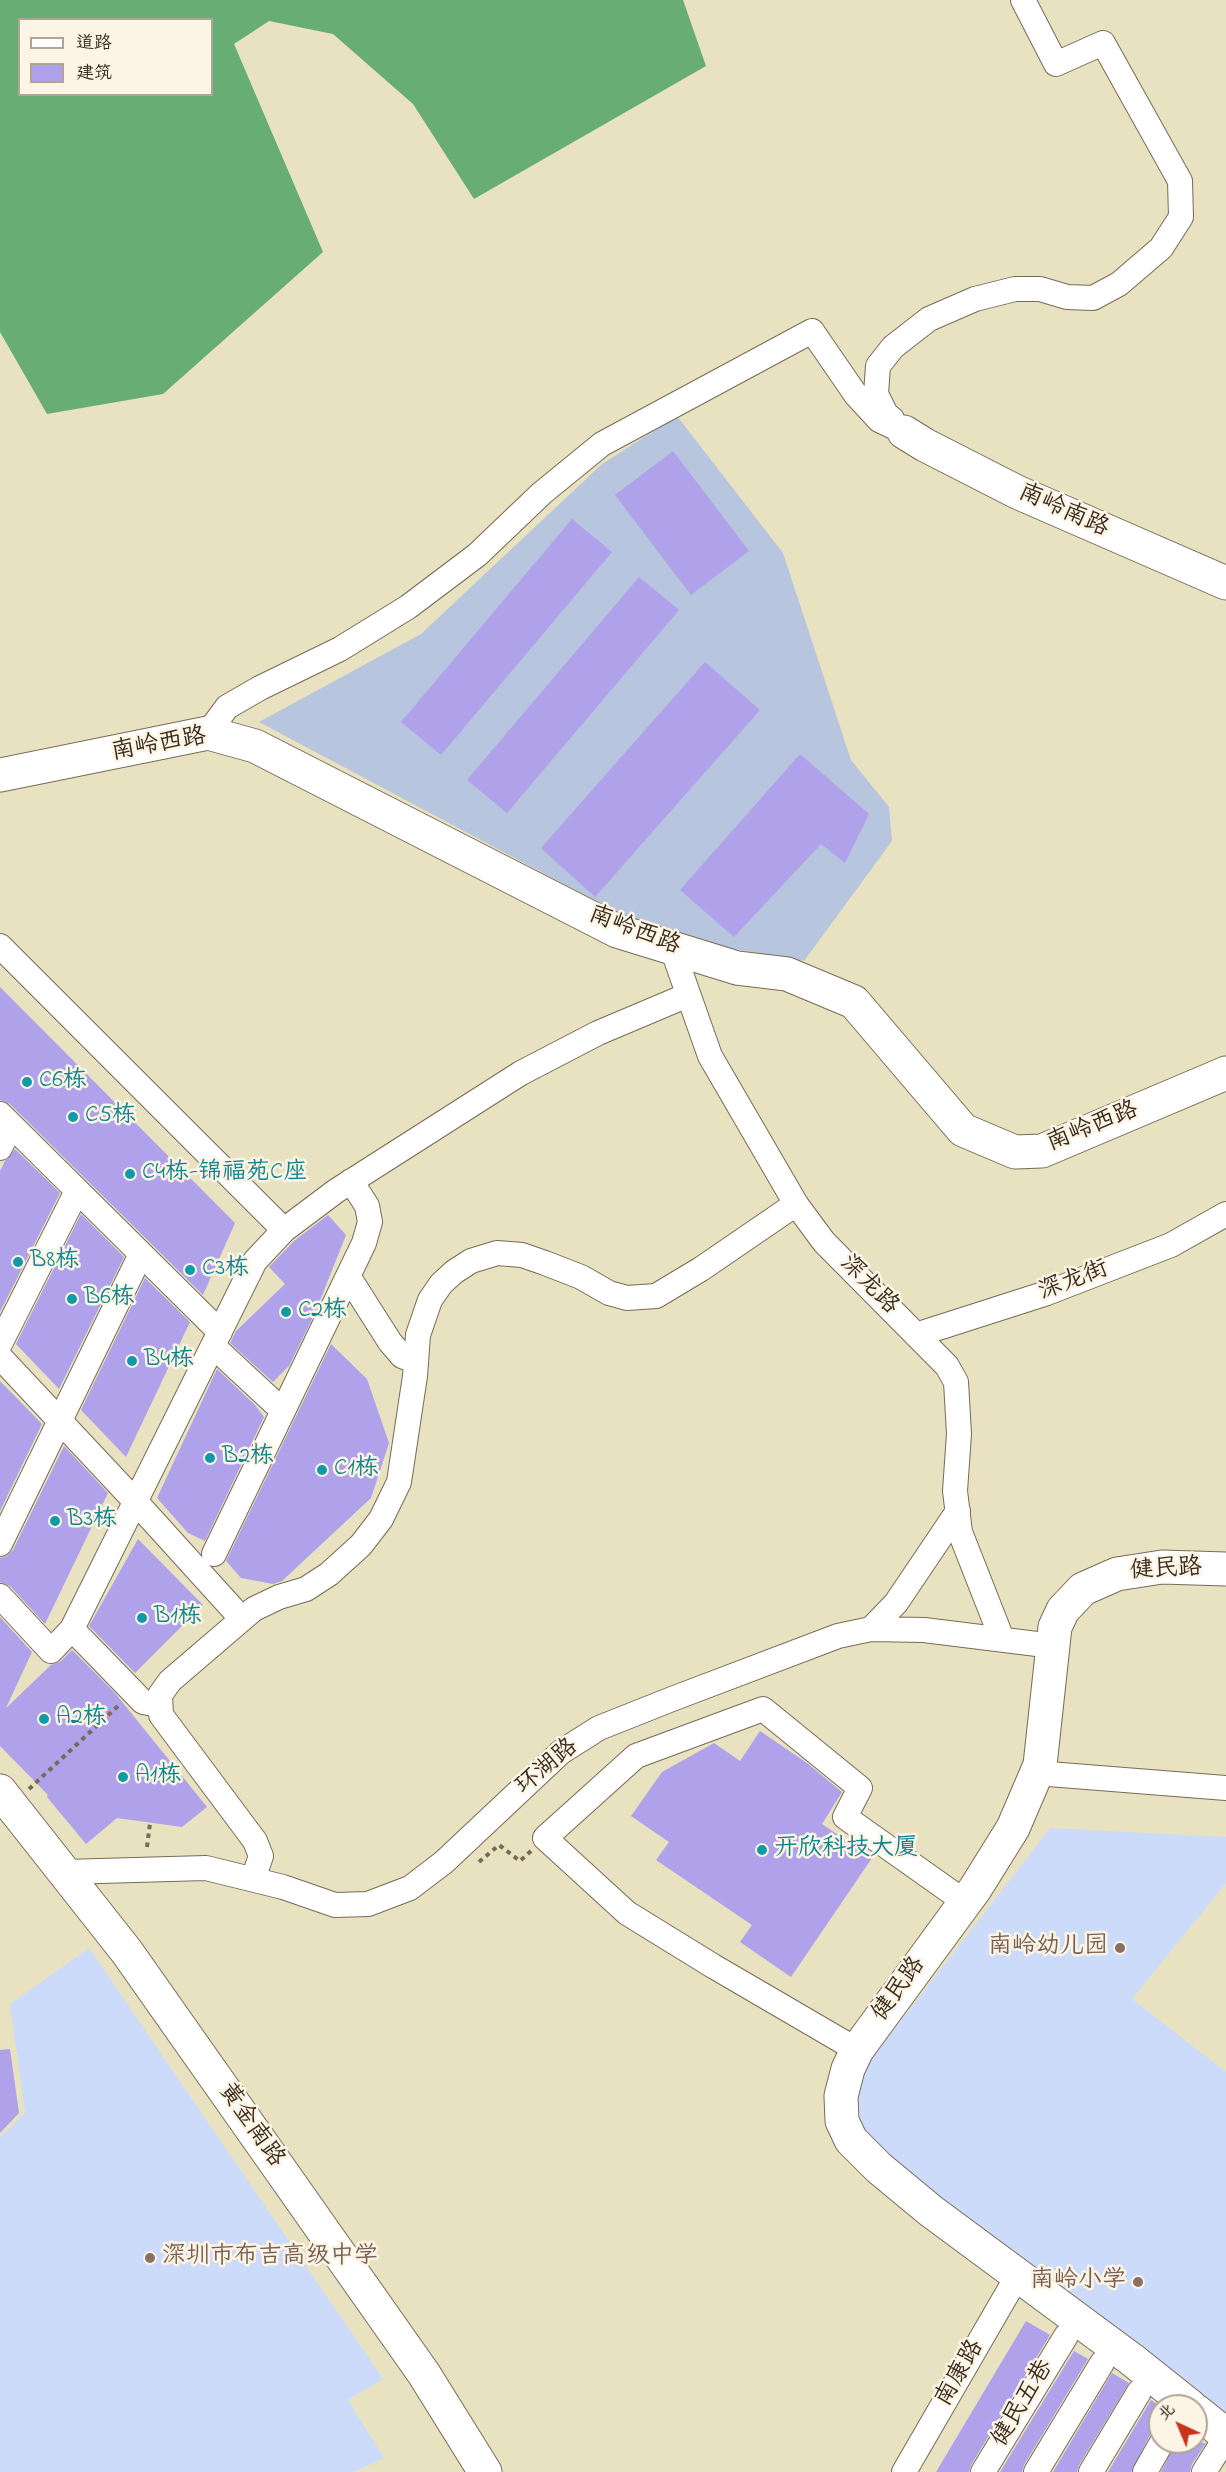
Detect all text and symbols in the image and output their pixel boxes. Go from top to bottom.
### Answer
legend [18,18,213,96]
text: 道路 [76,31,112,57]
text: 建筑 [76,61,112,87]
street label: 南岭南路 [1013,479,1113,545]
street label: 南岭西路 [109,723,209,769]
street label: 南岭西路 [584,901,684,963]
place label: C6栋 [39,1068,87,1096]
marker: C6栋 [20,1075,34,1089]
street label: 南岭西路 [1043,1097,1143,1159]
place label: C5栋 [85,1103,136,1131]
marker: C5栋 [66,1110,80,1124]
place label: C4栋-锦福苑C座 [142,1160,307,1188]
marker: C4栋-锦福苑C座 [123,1167,137,1181]
place label: B8栋 [30,1248,79,1276]
street label: 深龙路 [832,1250,904,1322]
marker: B8栋 [11,1255,25,1269]
place label: C3栋 [202,1256,249,1284]
street label: 深龙街 [1035,1256,1113,1308]
marker: C3栋 [183,1263,197,1277]
place label: B6栋 [84,1285,135,1313]
marker: B6栋 [65,1292,79,1306]
place label: C2栋 [298,1298,347,1326]
marker: C2栋 [279,1305,293,1319]
place label: B4栋 [144,1347,194,1375]
marker: B4栋 [125,1354,139,1368]
place label: B2栋 [222,1444,274,1472]
marker: B2栋 [203,1451,217,1465]
place label: C1栋 [334,1456,379,1484]
marker: C1栋 [315,1463,329,1477]
place label: B3栋 [67,1507,117,1535]
marker: B3栋 [48,1514,62,1528]
street label: 健民路 [1129,1555,1203,1587]
place label: B1栋 [154,1604,202,1632]
marker: B1栋 [135,1611,149,1625]
place label: A2栋 [56,1705,107,1733]
marker: A2栋 [37,1712,51,1726]
street label: 环湖路 [511,1734,585,1802]
place label: A1栋 [135,1763,181,1791]
marker: A1栋 [116,1770,130,1784]
place label: 开欣科技大厦 [774,1836,918,1864]
marker: 开欣科技大厦 [755,1843,769,1857]
place label: 南岭幼儿园 [988,1934,1108,1962]
marker: 南岭幼儿园 [1113,1941,1127,1955]
street label: 健民路 [867,1952,933,2028]
street label: 黄金南路 [211,2078,289,2174]
place label: 深圳市布吉高级中学 [162,2244,378,2272]
marker: 深圳市布吉高级中学 [143,2251,157,2265]
place label: 南岭小学 [1030,2268,1126,2296]
marker: 南岭小学 [1131,2275,1145,2289]
street label: 南康路 [931,2336,991,2412]
street label: 健民五巷 [987,2355,1061,2453]
north arrow [1148,2394,1208,2454]
text: 北 [1153,2398,1181,2427]

